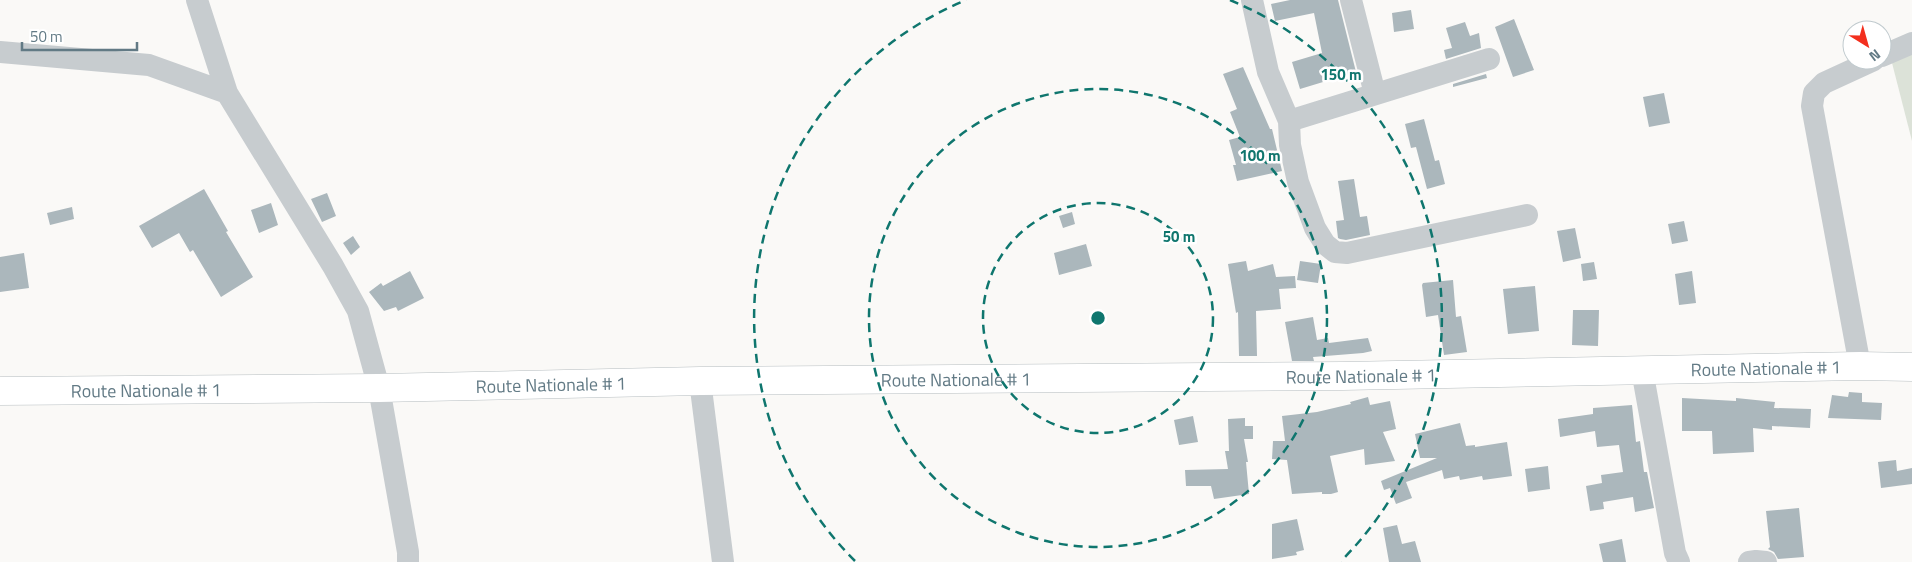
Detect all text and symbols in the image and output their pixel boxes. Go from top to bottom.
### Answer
scale bar [22,20,138,52]
north arrow [1842,20,1892,70]
text: 50 m [30,25,63,48]
text: N [1865,44,1885,67]
text: 150 m [1320,63,1362,86]
text: 100 m [1239,144,1281,167]
text: 50 m [1163,225,1195,248]
centre of rings [1089,309,1107,327]
street label: Route Nationale # 1 [1690,353,1841,383]
street label: Route Nationale # 1 [1286,361,1436,390]
street label: Route Nationale # 1 [881,365,1031,393]
street label: Route Nationale # 1 [475,369,626,399]
street label: Route Nationale # 1 [71,376,221,404]

